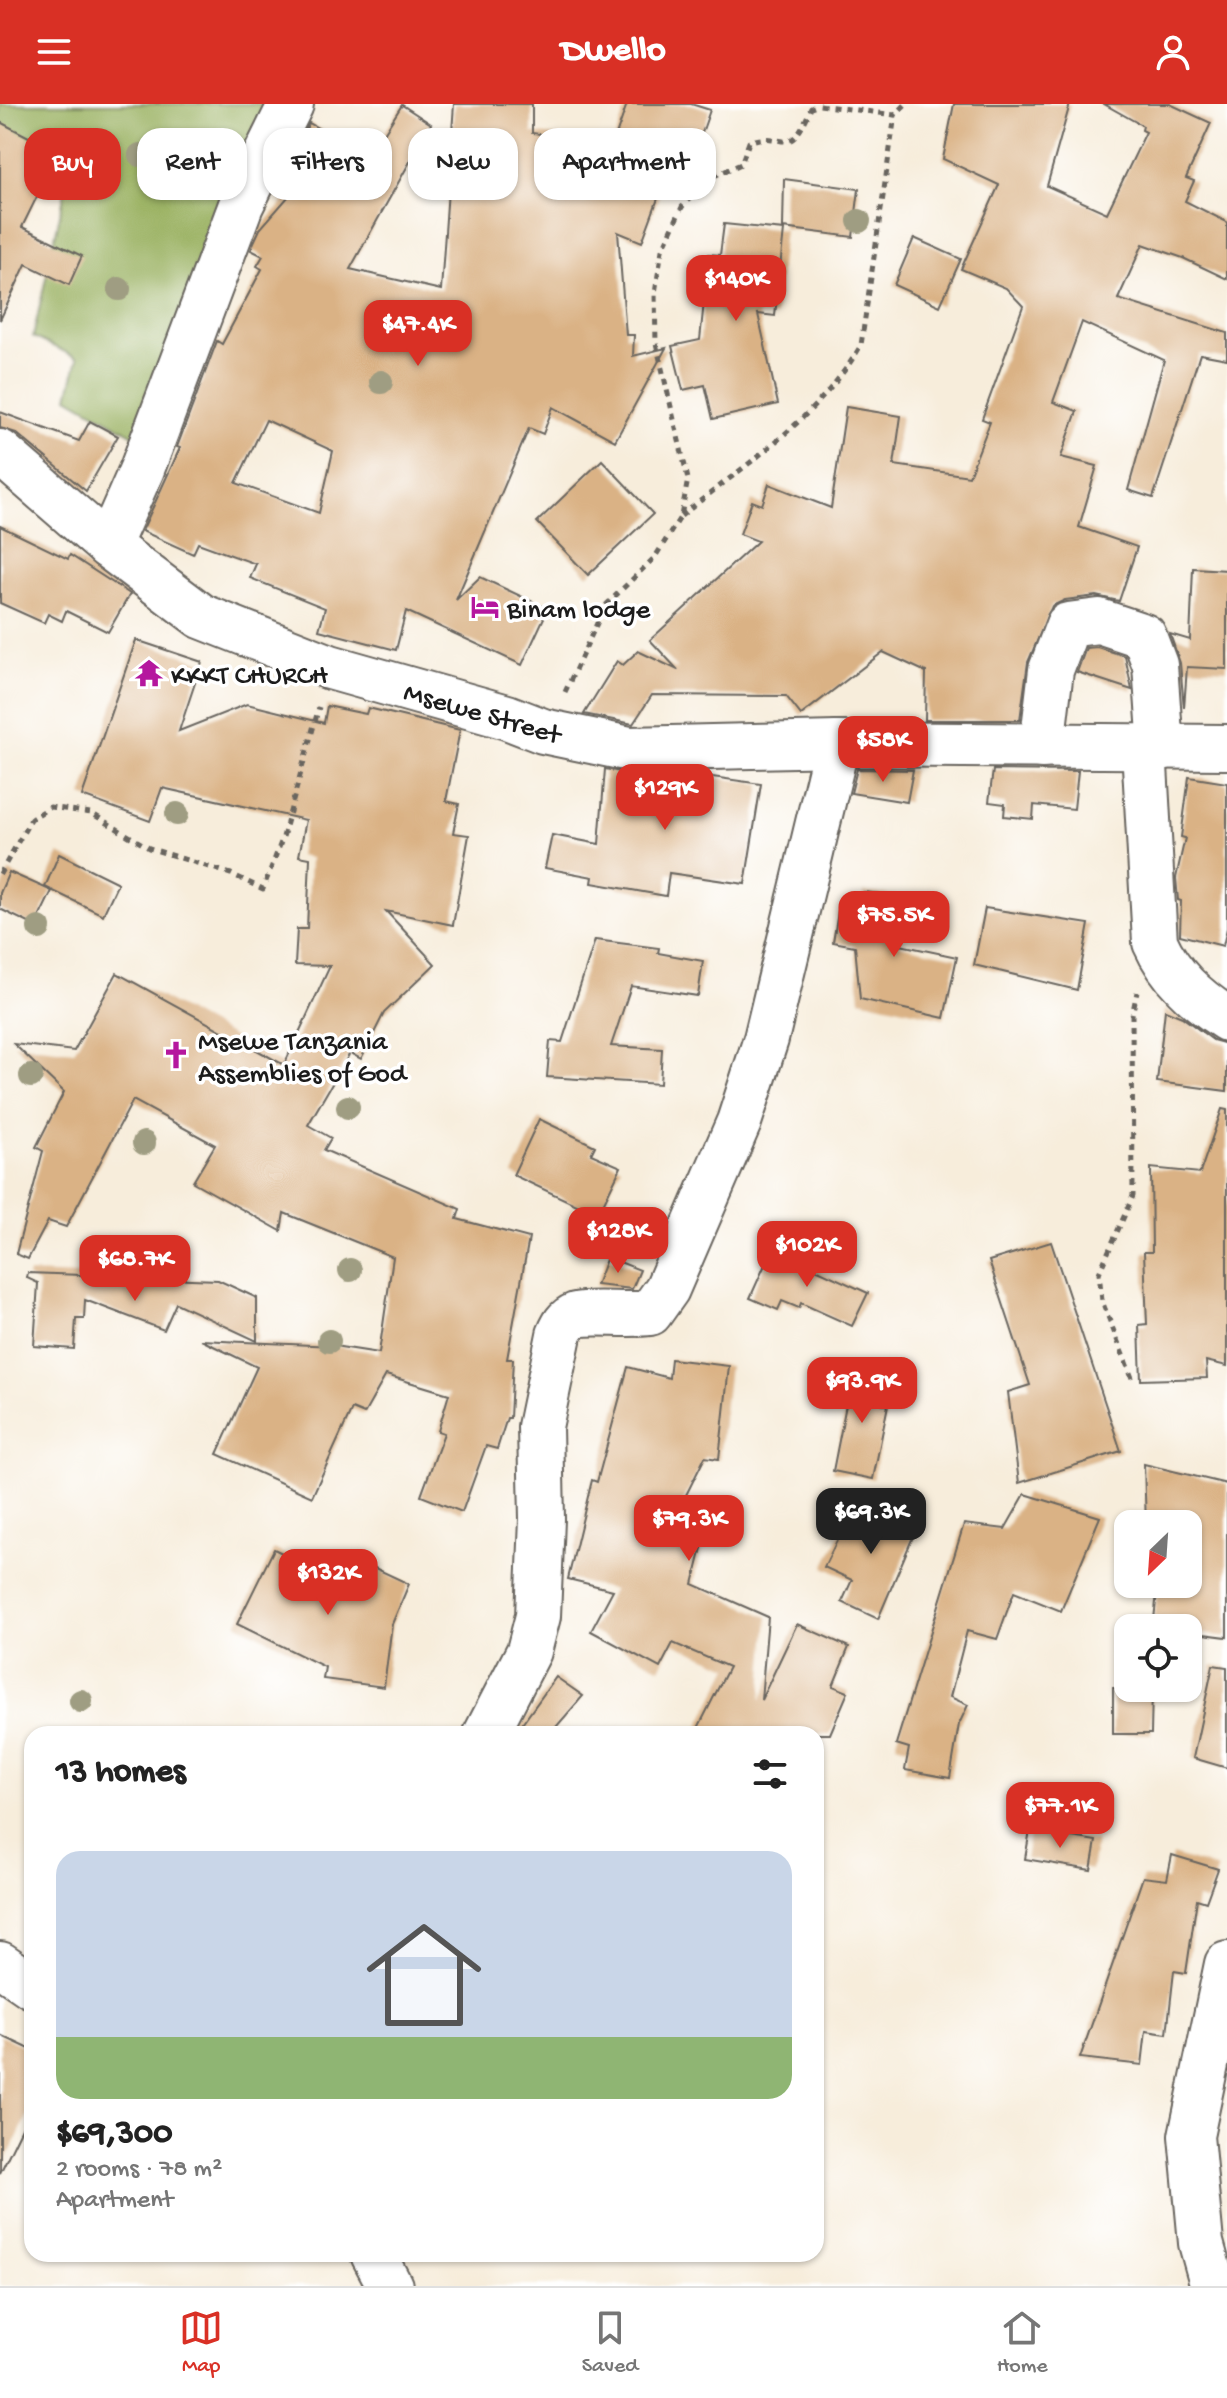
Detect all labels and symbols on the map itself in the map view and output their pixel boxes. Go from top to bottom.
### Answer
pin: $140K [680,255,792,323]
pin: $47.4K [353,300,483,368]
hotel icon: Binam lodge [470,592,500,622]
place label: Binam lodge [506,595,651,628]
temple icon: KKKT CHURCH [134,658,164,688]
place label: KKKT CHURCH [171,661,329,694]
street label: Msewe Street [400,677,566,754]
pin: $58K [836,716,930,784]
pin: $129K [609,764,721,832]
pin: $75.5K [829,891,959,959]
place label: Msewe Tanzania Assemblies of God [198,1027,409,1092]
church icon: Msewe Tanzania Assemblies of God [161,1040,191,1070]
pin: $128K [562,1207,674,1275]
pin: $102K [751,1221,863,1289]
pin: $68.7K [70,1235,200,1303]
pin: $93.9K [797,1357,927,1425]
pin: $69.3K [806,1488,936,1556]
pin: $79.3K [624,1495,754,1563]
north arrow [1114,1510,1202,1598]
pin: $132K [272,1549,384,1617]
pin: $77.1K [995,1782,1125,1850]

